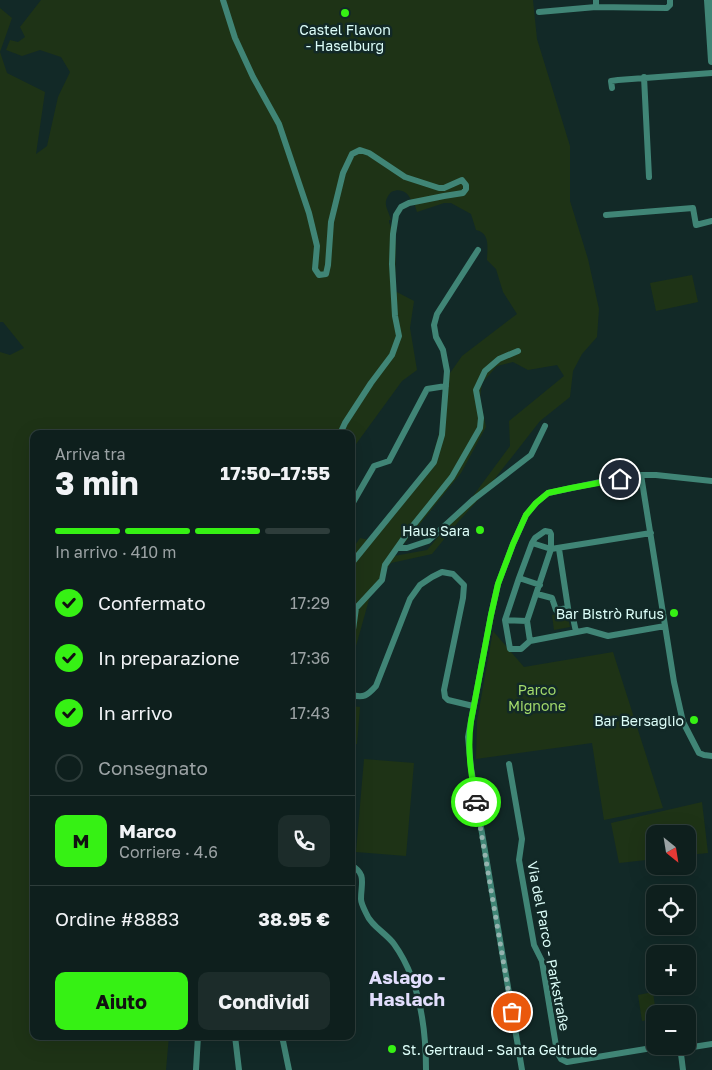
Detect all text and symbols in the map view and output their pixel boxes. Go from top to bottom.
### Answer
marker: Castel Flavon - Haselburg [339,7,351,19]
place label: Castel Flavon - Haselburg [299,21,391,54]
text: Arriva tra [55,444,126,464]
pin [599,458,641,500]
text: 17:50–17:55 [220,461,330,484]
text: 3 min [55,464,139,502]
icon: home [606,465,634,493]
place label: Haus Sara [402,522,470,539]
marker: Haus Sara [474,524,486,536]
text: In arrivo · 410 m [55,542,176,562]
icon: check [55,589,83,617]
text: Confermato [98,591,206,614]
text: 17:29 [290,593,330,613]
place label: Bar Bistrò Rufus [556,605,664,622]
marker: Bar Bistrò Rufus [668,607,680,619]
icon: check [55,644,83,672]
text: In preparazione [98,646,240,669]
text: 17:36 [290,648,330,668]
park label: Parco Mignone [508,681,566,714]
icon: check [55,699,83,727]
text: In arrivo [98,701,173,724]
text: 17:43 [290,703,330,723]
place label: Bar Bersaglio [594,712,684,729]
marker: Bar Bersaglio [688,714,700,726]
text: Consegnato [98,756,208,779]
courier [451,777,501,827]
icon: car [462,788,490,816]
button: phone [278,815,330,867]
text: Marco [119,819,176,842]
north arrow [646,825,696,875]
map controls [646,825,696,1055]
text: M [73,829,89,852]
text: Corriere · 4.6 [119,842,218,862]
street label: Via del Parco - Parkstraße [524,860,574,1032]
button: locate [646,885,696,935]
text: Ordine #8883 [55,907,179,930]
text: 38.95 € [258,907,330,930]
button: + [646,945,696,995]
district label: Aslago - Haslach [369,965,445,1010]
button: Aiuto [55,972,188,1030]
button: Condividi [198,972,330,1030]
pin [491,991,533,1033]
icon: bag [498,998,526,1026]
button: − [646,1005,696,1055]
place label: St. Gertraud - Santa Geltrude [402,1041,597,1058]
marker: St. Gertraud - Santa Geltrude [386,1043,398,1055]

